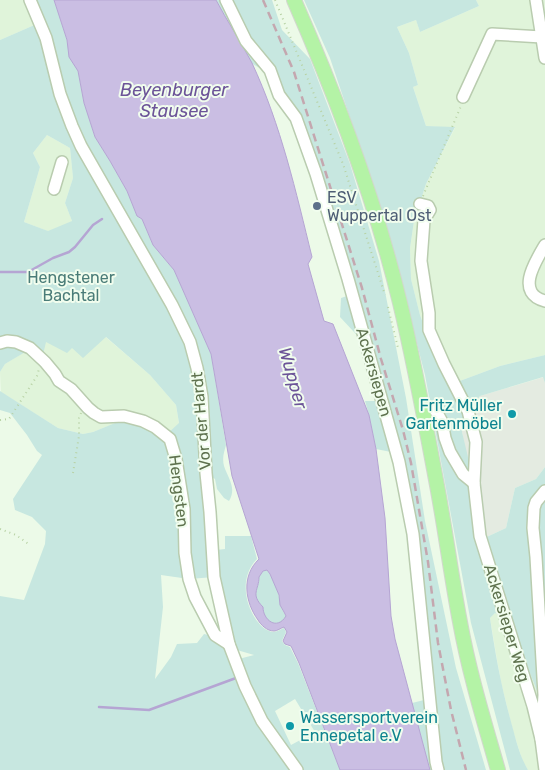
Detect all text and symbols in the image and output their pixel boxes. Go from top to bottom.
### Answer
water label: Beyenburger Stausee [120,79,229,122]
place label: ESV Wuppertal Ost [327,188,432,225]
marker: ESV Wuppertal Ost [311,200,323,212]
park label: Hengstener Bachtal [27,268,115,305]
street label: Ackersiepen [352,325,396,419]
water label: Wupper [274,345,313,412]
street label: Vor der Hardt [187,371,215,471]
place label: Fritz Müller Gartenmöbel [406,396,502,433]
marker: Fritz Müller Gartenmöbel [506,408,518,420]
street label: Hengsten [165,454,193,528]
street label: Ackersieper Weg [480,562,534,684]
place label: Wassersportverein Ennepetal e.V [300,708,438,745]
marker: Wassersportverein Ennepetal e.V [284,720,296,732]

